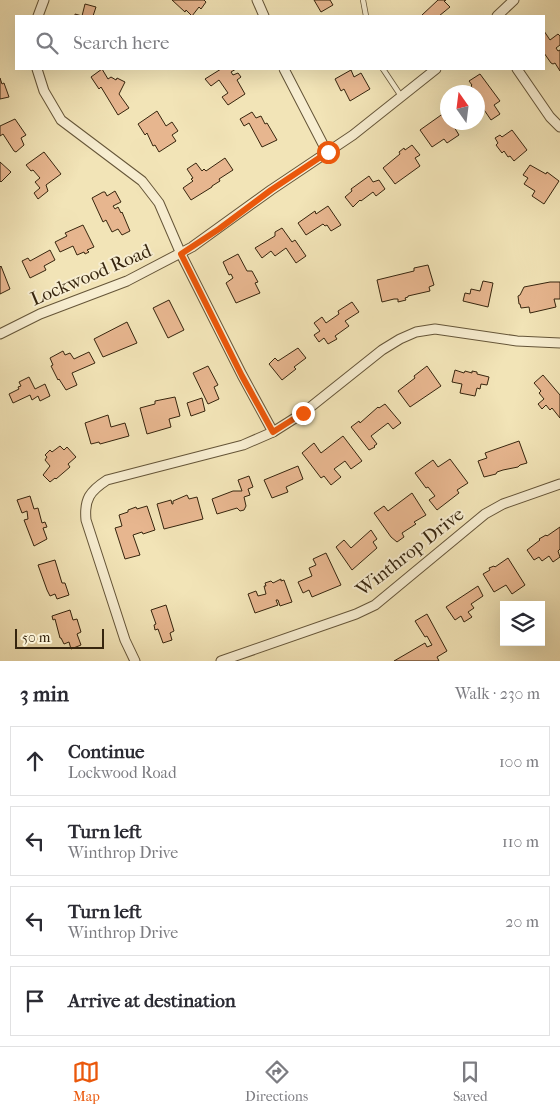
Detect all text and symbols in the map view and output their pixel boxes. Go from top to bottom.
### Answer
search box [15,15,545,70]
icon: search [33,29,61,57]
text: Search here [73,32,169,54]
north arrow [440,85,485,130]
route start [317,141,340,164]
street label: Lockwood Road [27,239,155,310]
route end [292,402,315,425]
street label: Winthrop Drive [351,503,468,602]
map controls [500,601,545,646]
button: layers [500,601,545,646]
scale bar [15,626,104,649]
text: 50 m [22,629,50,646]
text: 3 min [20,682,69,706]
text: Walk · 230 m [455,684,540,703]
text: Continue [68,741,144,763]
icon: ahead [21,747,49,775]
text: 100 m [499,752,539,771]
text: Lockwood Road [68,763,177,782]
text: Turn left [68,821,142,843]
icon: left [21,827,49,855]
text: 110 m [502,832,539,851]
text: Winthrop Drive [68,843,178,862]
text: Turn left [68,901,142,923]
icon: left [21,907,49,935]
text: 20 m [505,912,539,931]
text: Winthrop Drive [68,923,178,942]
icon: arrive [21,987,49,1015]
text: Arrive at destination [68,990,236,1012]
tab: Map [72,1058,100,1105]
tab: Directions [245,1058,308,1105]
tab: Saved [453,1058,488,1105]

